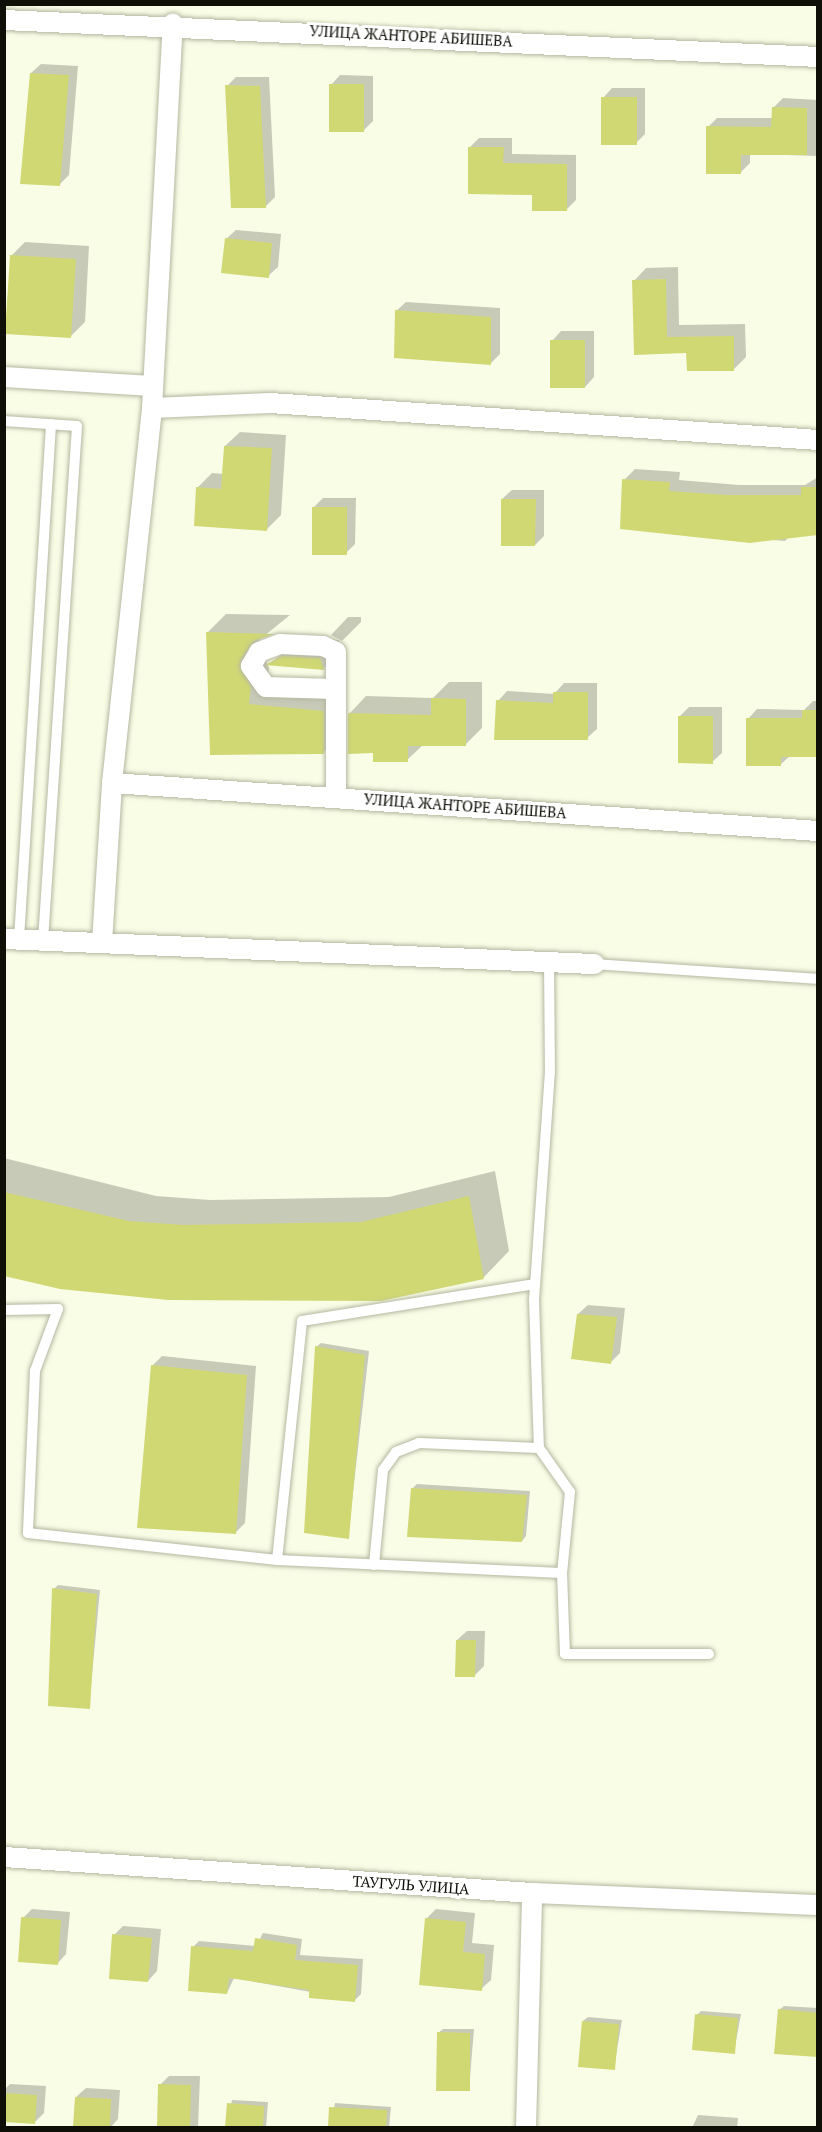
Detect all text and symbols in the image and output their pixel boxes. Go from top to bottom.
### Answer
street label: УЛИЦА ЖАНТОРЕ АБИШЕВА [309,22,513,50]
street label: УЛИЦА ЖАНТОРЕ АБИШЕВА [363,790,567,822]
street label: ТАУГУЛЬ УЛИЦА [352,1872,470,1898]

